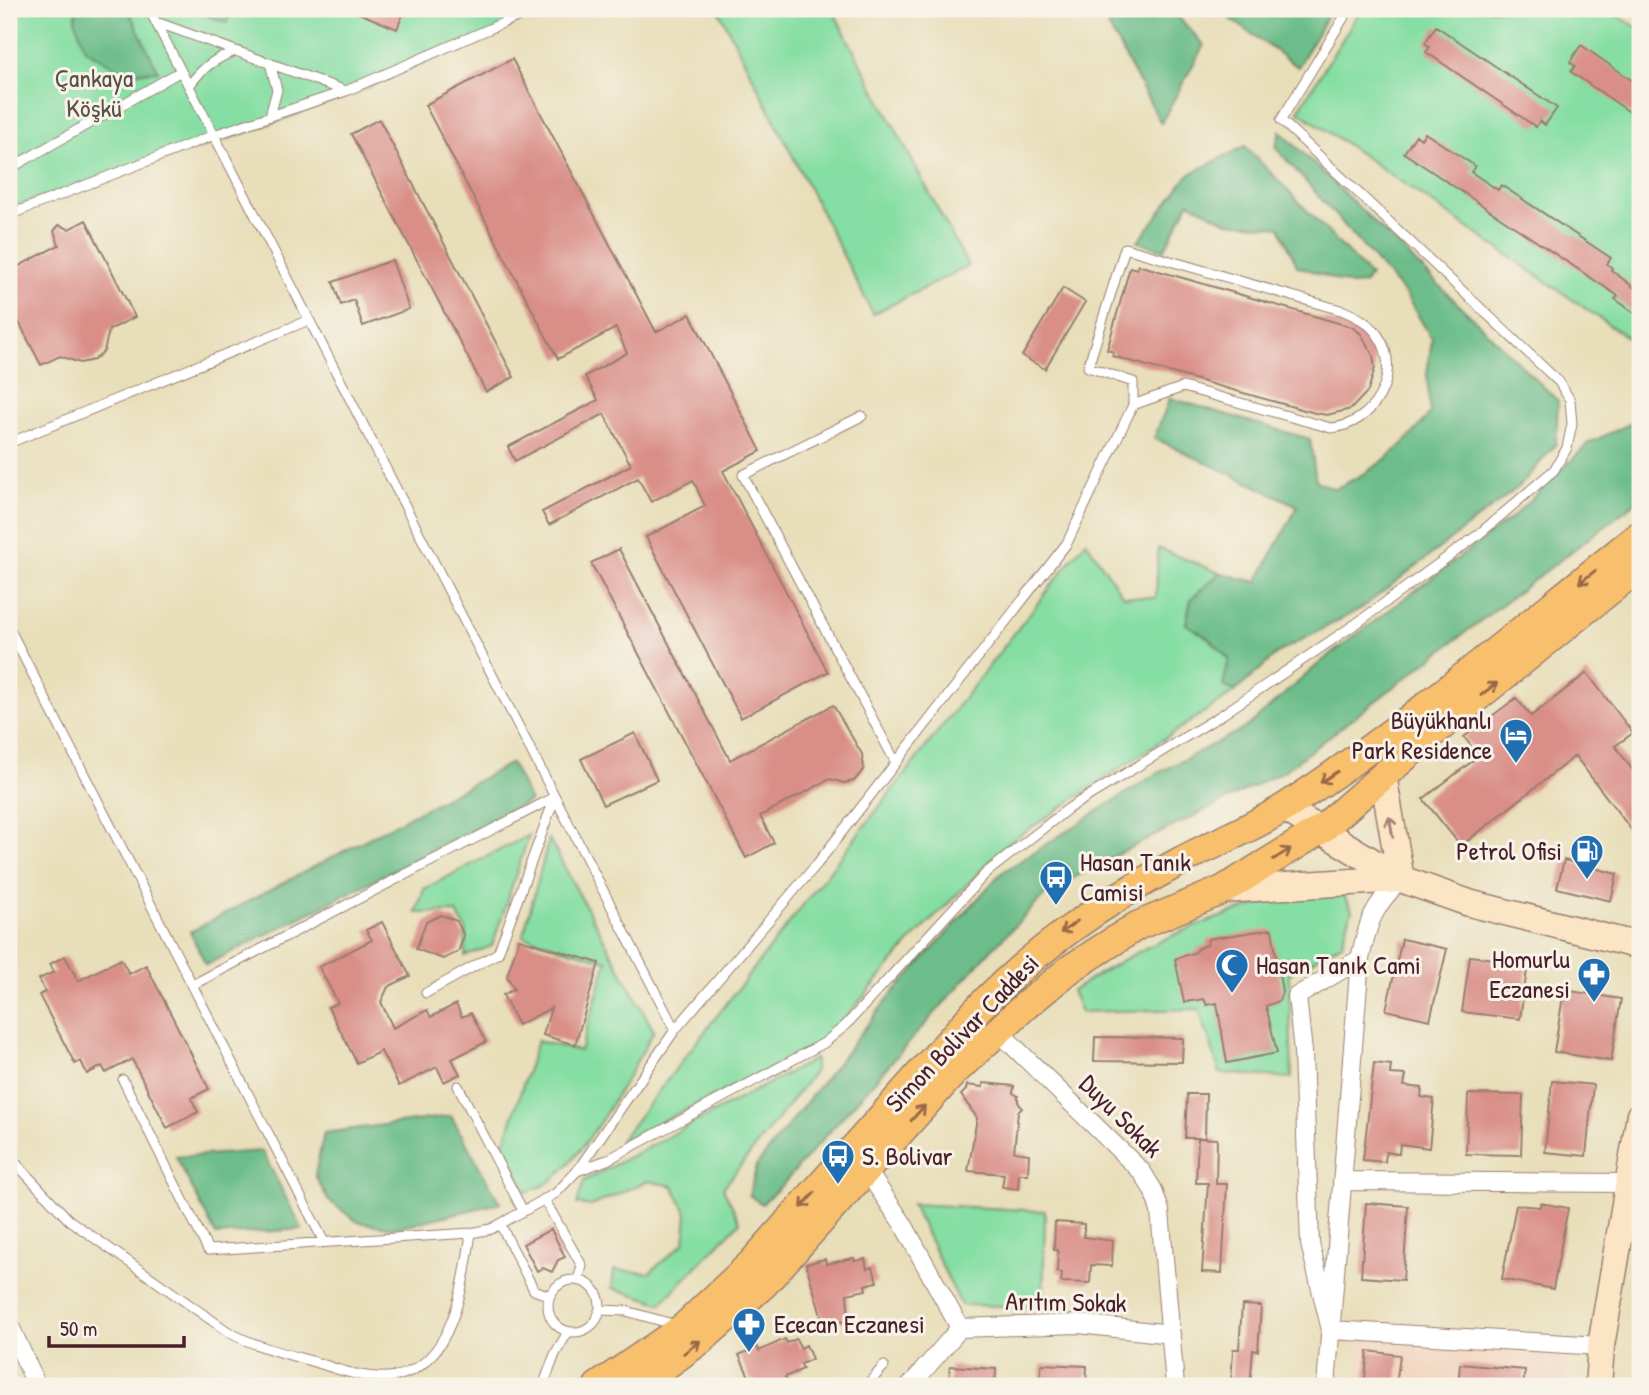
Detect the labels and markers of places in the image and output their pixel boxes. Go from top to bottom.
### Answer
place label: Büyükhanlı Park Residence [1352,702,1492,767]
hotel icon: Büyükhanlı Park Residence [1497,716,1535,765]
fuel station icon: Petrol Ofisi [1568,832,1606,881]
place label: Petrol Ofisi [1456,833,1562,868]
place label: Hasan Tanık Camisi [1080,844,1191,909]
bus stop icon: Hasan Tanık Camisi [1037,858,1075,907]
place label: Homurlu Eczanesi [1489,941,1570,1006]
mosque icon: Hasan Tanık Cami [1213,946,1251,995]
place label: Hasan Tanık Cami [1256,947,1421,982]
pharmacy icon: Homurlu Eczanesi [1575,955,1613,1004]
bus stop icon: S. Bolivar [819,1137,857,1186]
place label: S. Bolivar [862,1138,952,1173]
pharmacy icon: Ececan Eczanesi [730,1305,768,1354]
place label: Ececan Eczanesi [774,1306,925,1341]

